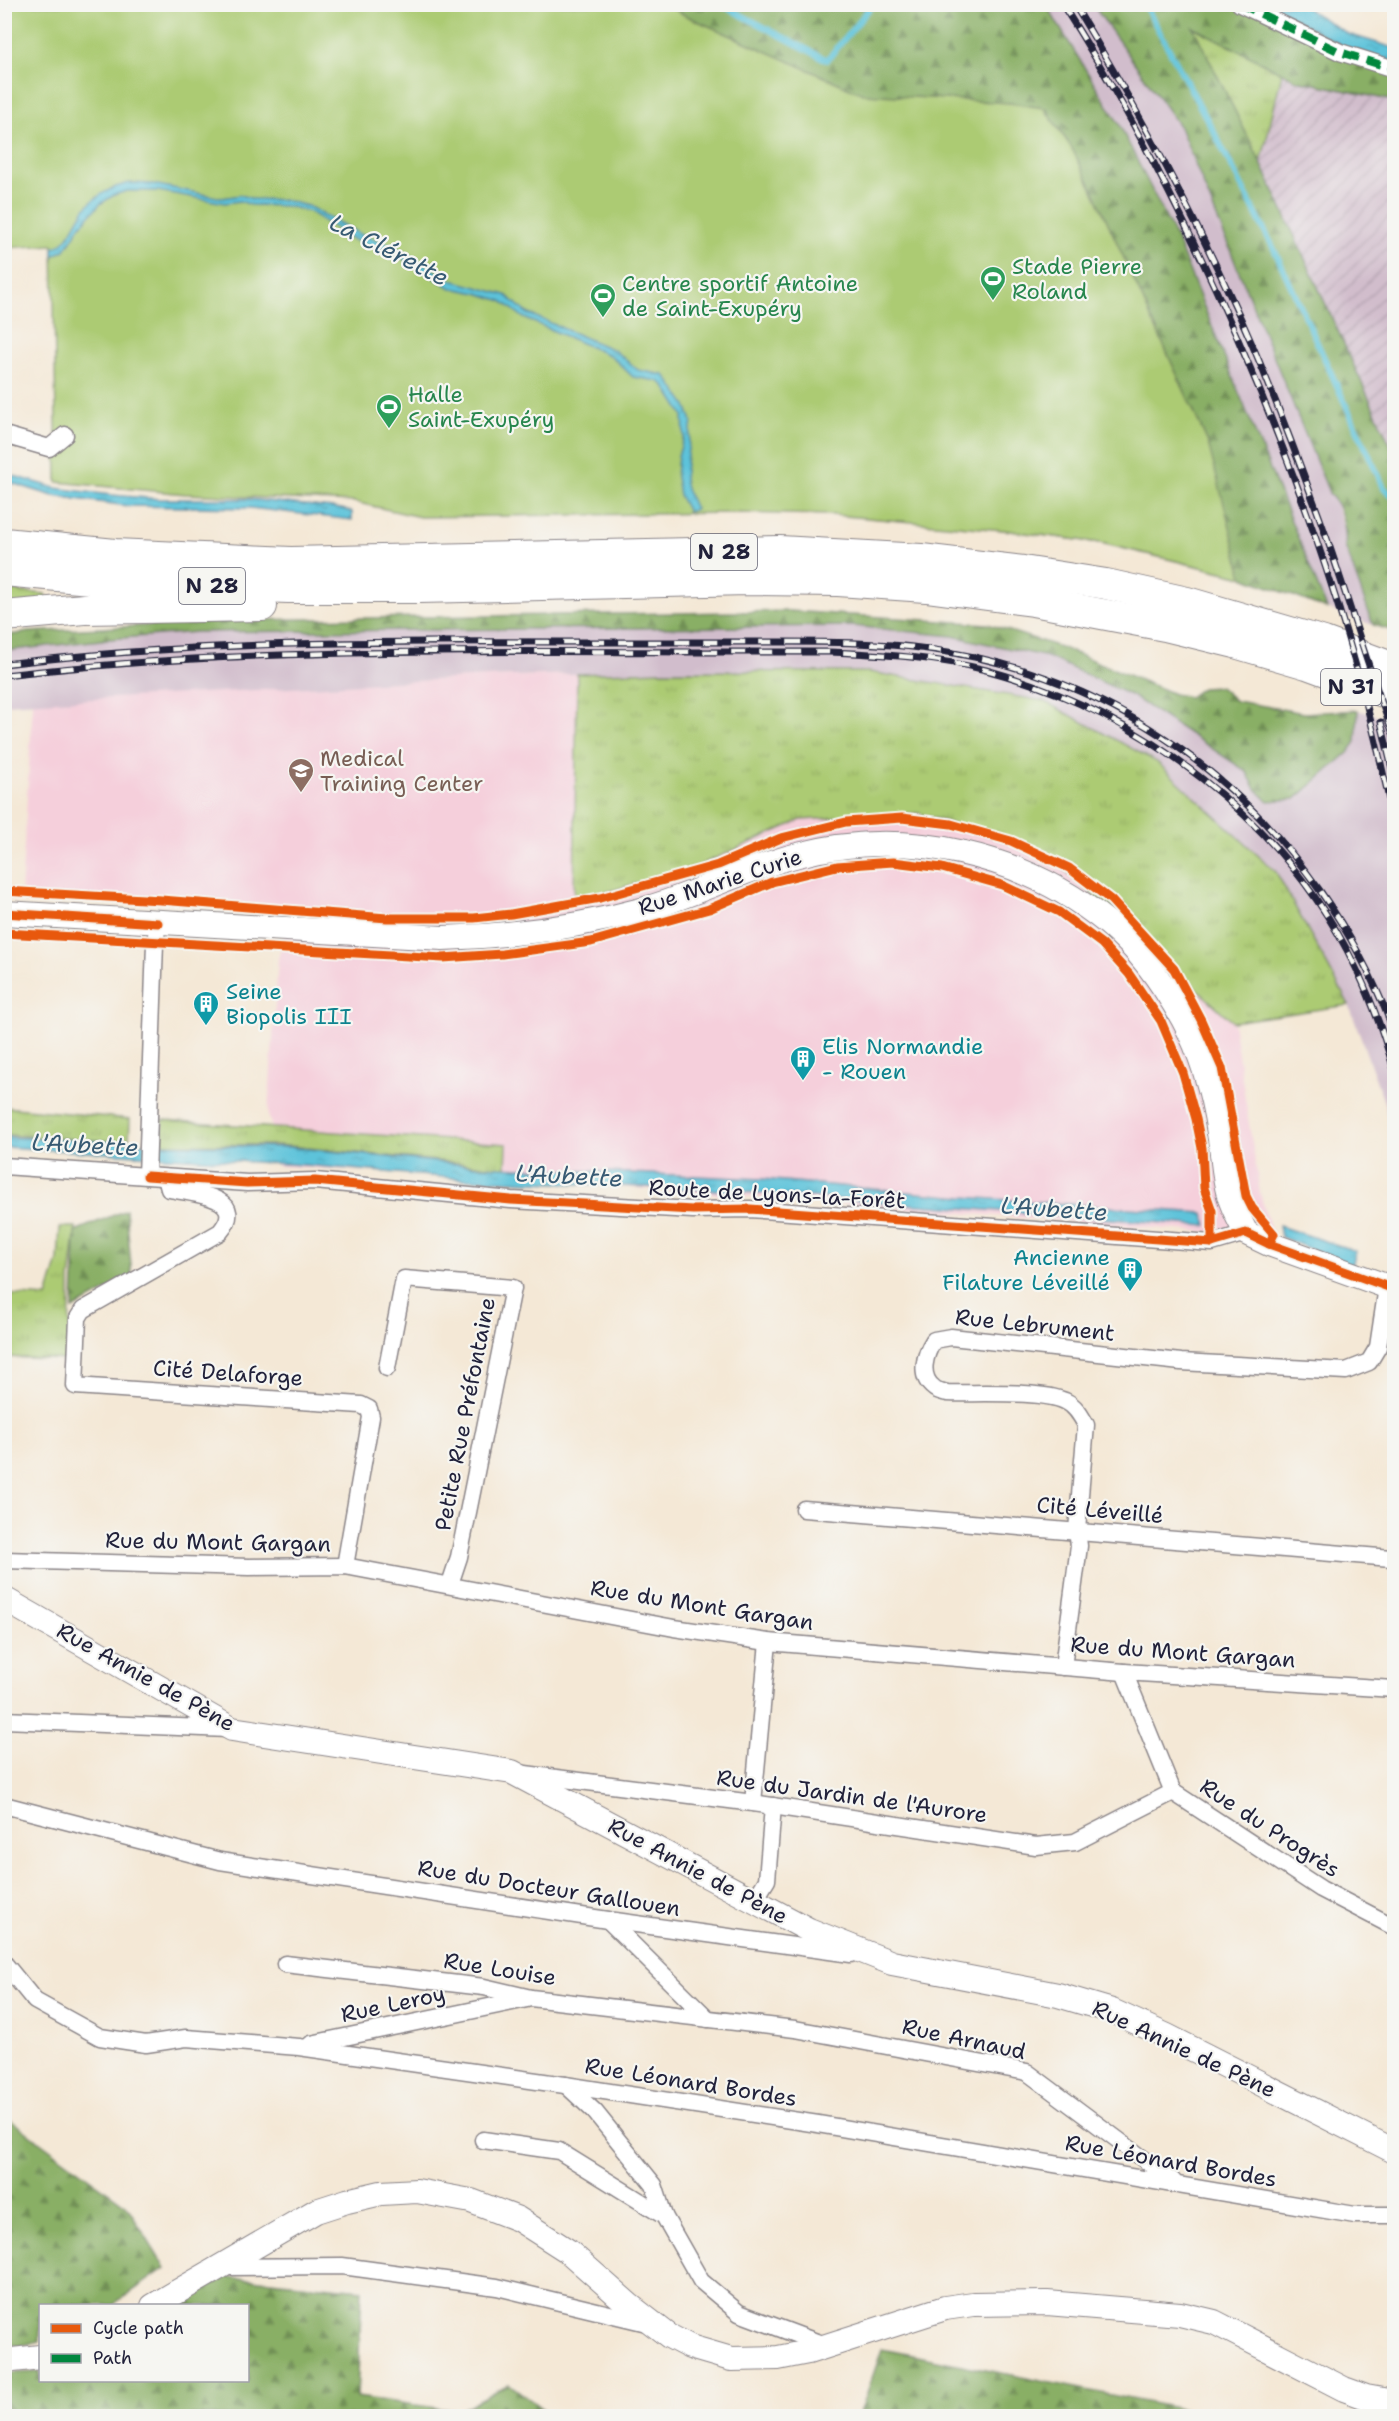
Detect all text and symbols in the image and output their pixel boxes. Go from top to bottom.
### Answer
water label: La Clérette [324,206,454,294]
place label: Stade Pierre Roland [1012,252,1142,306]
sports icon: Stade Pierre Roland [978,264,1008,302]
place label: Centre sportif Antoine de Saint-Exupéry [622,269,858,323]
sports icon: Centre sportif Antoine de Saint-Exupéry [588,281,618,319]
place label: Halle Saint-Exupéry [408,380,554,434]
sports icon: Halle Saint-Exupéry [374,392,404,430]
road number: N 28 [691,534,757,570]
road number: N 28 [179,568,245,604]
road number: N 31 [1321,669,1381,705]
place label: Medical Training Center [320,744,483,798]
school or university icon: Medical Training Center [286,756,316,794]
street label: Rue Marie Curie [634,842,806,922]
place label: Seine Biopolis III [226,977,352,1031]
building icon: Seine Biopolis III [191,989,221,1027]
place label: Elis Normandie - Rouen [822,1032,984,1086]
building icon: Elis Normandie - Rouen [788,1044,818,1082]
water label: L'Aubette [31,1126,139,1164]
water label: L'Aubette [515,1157,623,1195]
street label: Route de Lyons-la-Forêt [648,1173,906,1215]
water label: L'Aubette [999,1189,1109,1229]
place label: Ancienne Filature Léveillé [942,1243,1110,1297]
building icon: Ancienne Filature Léveillé [1115,1255,1145,1293]
street label: Petite Rue Préfontaine [428,1295,502,1533]
street label: Rue Lebrument [954,1302,1116,1348]
street label: Cité Delaforge [152,1353,304,1393]
street label: Cité Léveillé [1035,1490,1165,1530]
street label: Rue du Mont Gargan [105,1526,331,1558]
street label: Rue du Mont Gargan [588,1573,816,1637]
street label: Rue Annie de Pène [52,1616,240,1738]
street label: Rue du Mont Gargan [1069,1630,1297,1674]
street label: Rue du Jardin de l'Aurore [715,1763,989,1829]
street label: Rue du Progrès [1194,1772,1346,1884]
street label: Rue Annie de Pène [603,1811,793,1931]
street label: Rue du Docteur Gallouen [416,1853,682,1923]
street label: Rue Louise [442,1946,558,1992]
street label: Rue Leroy [338,1979,448,2029]
street label: Rue Annie de Pène [1087,1994,1281,2104]
street label: Rue Arnaud [899,2012,1029,2066]
street label: Rue Léonard Bordes [583,2051,799,2113]
street label: Rue Léonard Bordes [1063,2128,1279,2194]
legend [39,2304,249,2382]
text: Cycle path [93,2316,184,2340]
text: Path [93,2346,132,2370]

